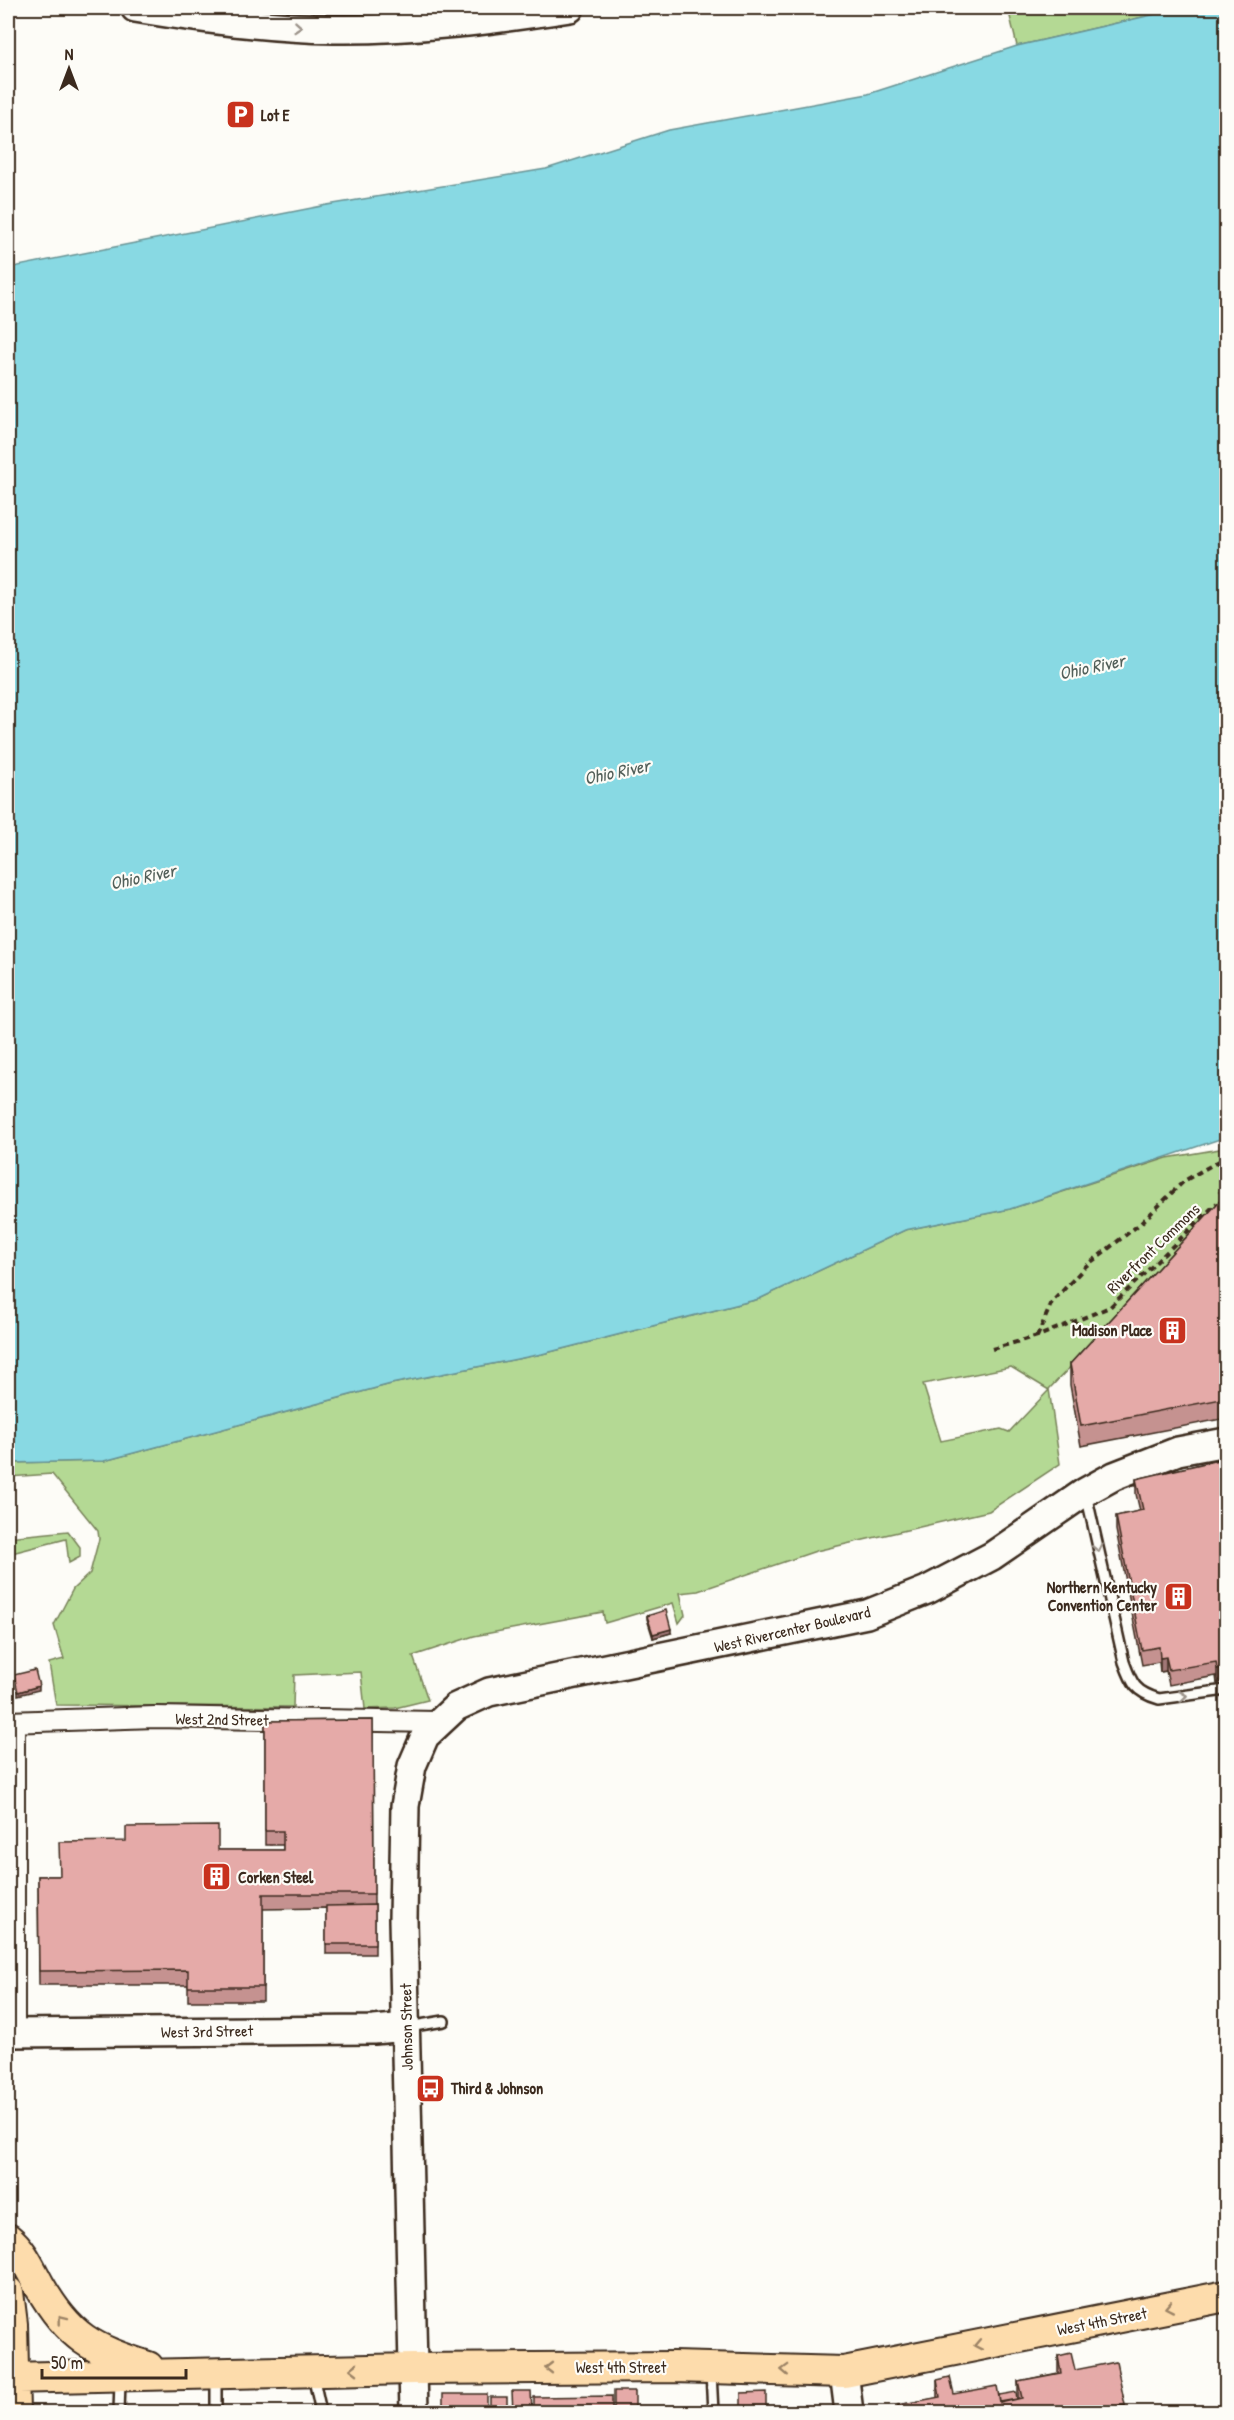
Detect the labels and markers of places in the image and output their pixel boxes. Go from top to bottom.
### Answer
parking icon: Lot E [224,99,256,131]
place label: Lot E [261,104,291,126]
building icon: Madison Place [1157,1314,1189,1346]
place label: Madison Place [1072,1319,1153,1341]
place label: Northern Kentucky Convention Center [1047,1576,1158,1616]
building icon: Northern Kentucky Convention Center [1162,1580,1194,1612]
building icon: Corken Steel [201,1861,233,1893]
place label: Corken Steel [238,1866,314,1888]
bus stop icon: Third & Johnson [414,2072,446,2104]
place label: Third & Johnson [450,2077,543,2099]

